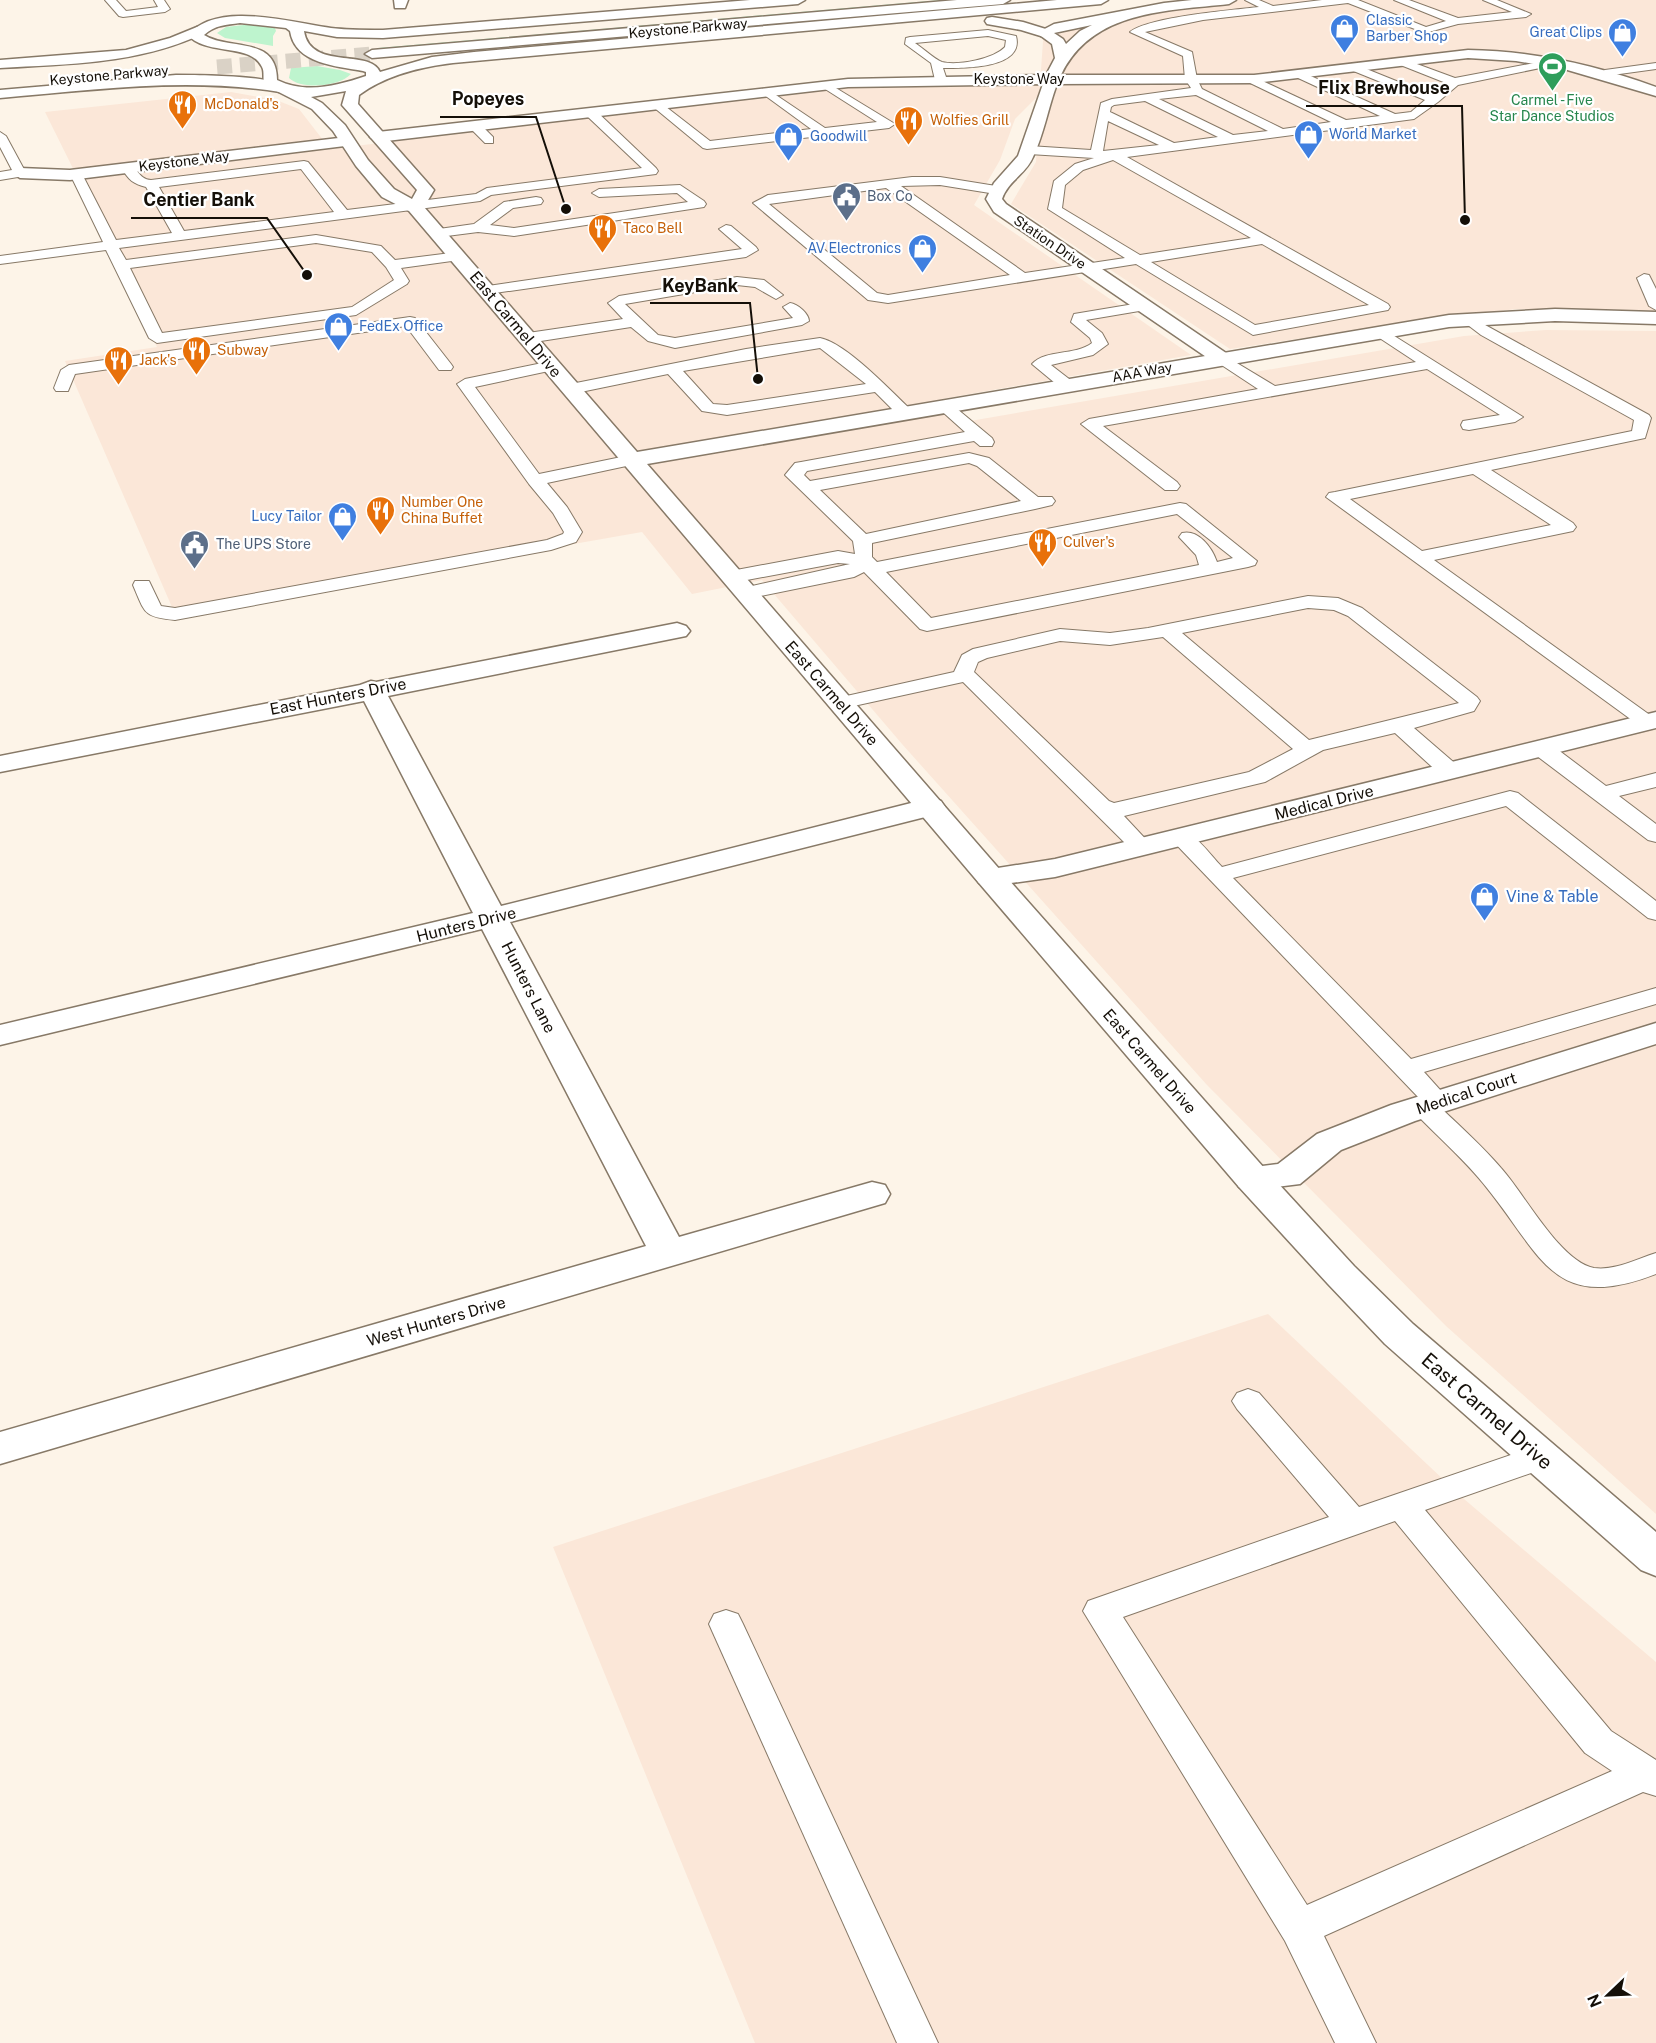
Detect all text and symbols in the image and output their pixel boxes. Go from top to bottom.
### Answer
shop icon: Classic Barber Shop [1329,12,1361,54]
place label: Classic Barber Shop [1366,12,1447,44]
street label: Keystone Parkway [628,15,749,41]
shop icon: Great Clips [1607,16,1639,58]
place label: Great Clips [1530,24,1602,40]
sports icon: Carmel - Five Star Dance Studios [1536,50,1568,92]
street label: Keystone Parkway [49,62,170,88]
callout: Flix Brewhouse [1306,70,1462,106]
street label: Keystone Way [973,71,1065,87]
text: Flix Brewhouse [1318,77,1450,98]
callout: Popeyes [440,81,536,117]
restaurant icon: McDonald's [167,88,199,130]
text: Popeyes [452,88,524,109]
place label: Carmel - Five Star Dance Studios [1490,92,1614,124]
place label: McDonald's [204,96,279,112]
restaurant icon: Wolfies Grill [893,104,925,146]
place label: Wolfies Grill [930,112,1009,128]
shop icon: World Market [1292,118,1324,160]
shop icon: Goodwill [773,120,805,162]
place label: World Market [1329,126,1417,142]
place label: Goodwill [810,128,867,144]
street label: Keystone Way [138,147,231,174]
public building icon: Box Co [830,180,862,222]
callout: Centier Bank [131,182,267,218]
place label: Box Co [867,188,913,204]
text: Centier Bank [143,189,255,210]
restaurant icon: Taco Bell [586,212,618,254]
street label: Station Drive [1011,212,1089,272]
place label: Taco Bell [623,220,683,236]
shop icon: AV Electronics [906,232,938,274]
place label: AV Electronics [807,240,901,256]
street label: East Carmel Drive [466,267,565,381]
callout: KeyBank [650,267,750,303]
text: KeyBank [662,275,739,296]
shop icon: FedEx Office [322,310,354,352]
place label: FedEx Office [359,318,443,334]
restaurant icon: Subway [180,334,212,376]
place label: Subway [217,342,269,358]
restaurant icon: Jack's [102,344,134,386]
place label: Jack's [139,352,176,368]
street label: AAA Way [1111,359,1174,385]
restaurant icon: Number One China Buffet [364,494,396,536]
place label: Number One China Buffet [401,494,483,526]
shop icon: Lucy Tailor [327,500,359,542]
place label: Lucy Tailor [251,508,322,524]
restaurant icon: Culver's [1026,526,1058,568]
public building icon: The UPS Store [179,528,211,570]
place label: Culver's [1063,534,1115,550]
place label: The UPS Store [216,536,311,552]
street label: East Carmel Drive [781,637,882,750]
street label: East Hunters Drive [268,674,408,719]
street label: Medical Drive [1273,781,1376,824]
shop icon: Vine & Table [1469,880,1501,922]
place label: Vine & Table [1506,887,1599,906]
street label: Hunters Drive [414,903,518,946]
street label: Hunters Lane [497,938,560,1036]
street label: East Carmel Drive [1099,1005,1200,1118]
street label: Medical Court [1413,1068,1519,1119]
street label: West Hunters Drive [365,1293,508,1350]
street label: East Carmel Drive [1417,1348,1557,1474]
north arrow [1578,1965,1638,2025]
text: N [1583,1991,1606,2010]

